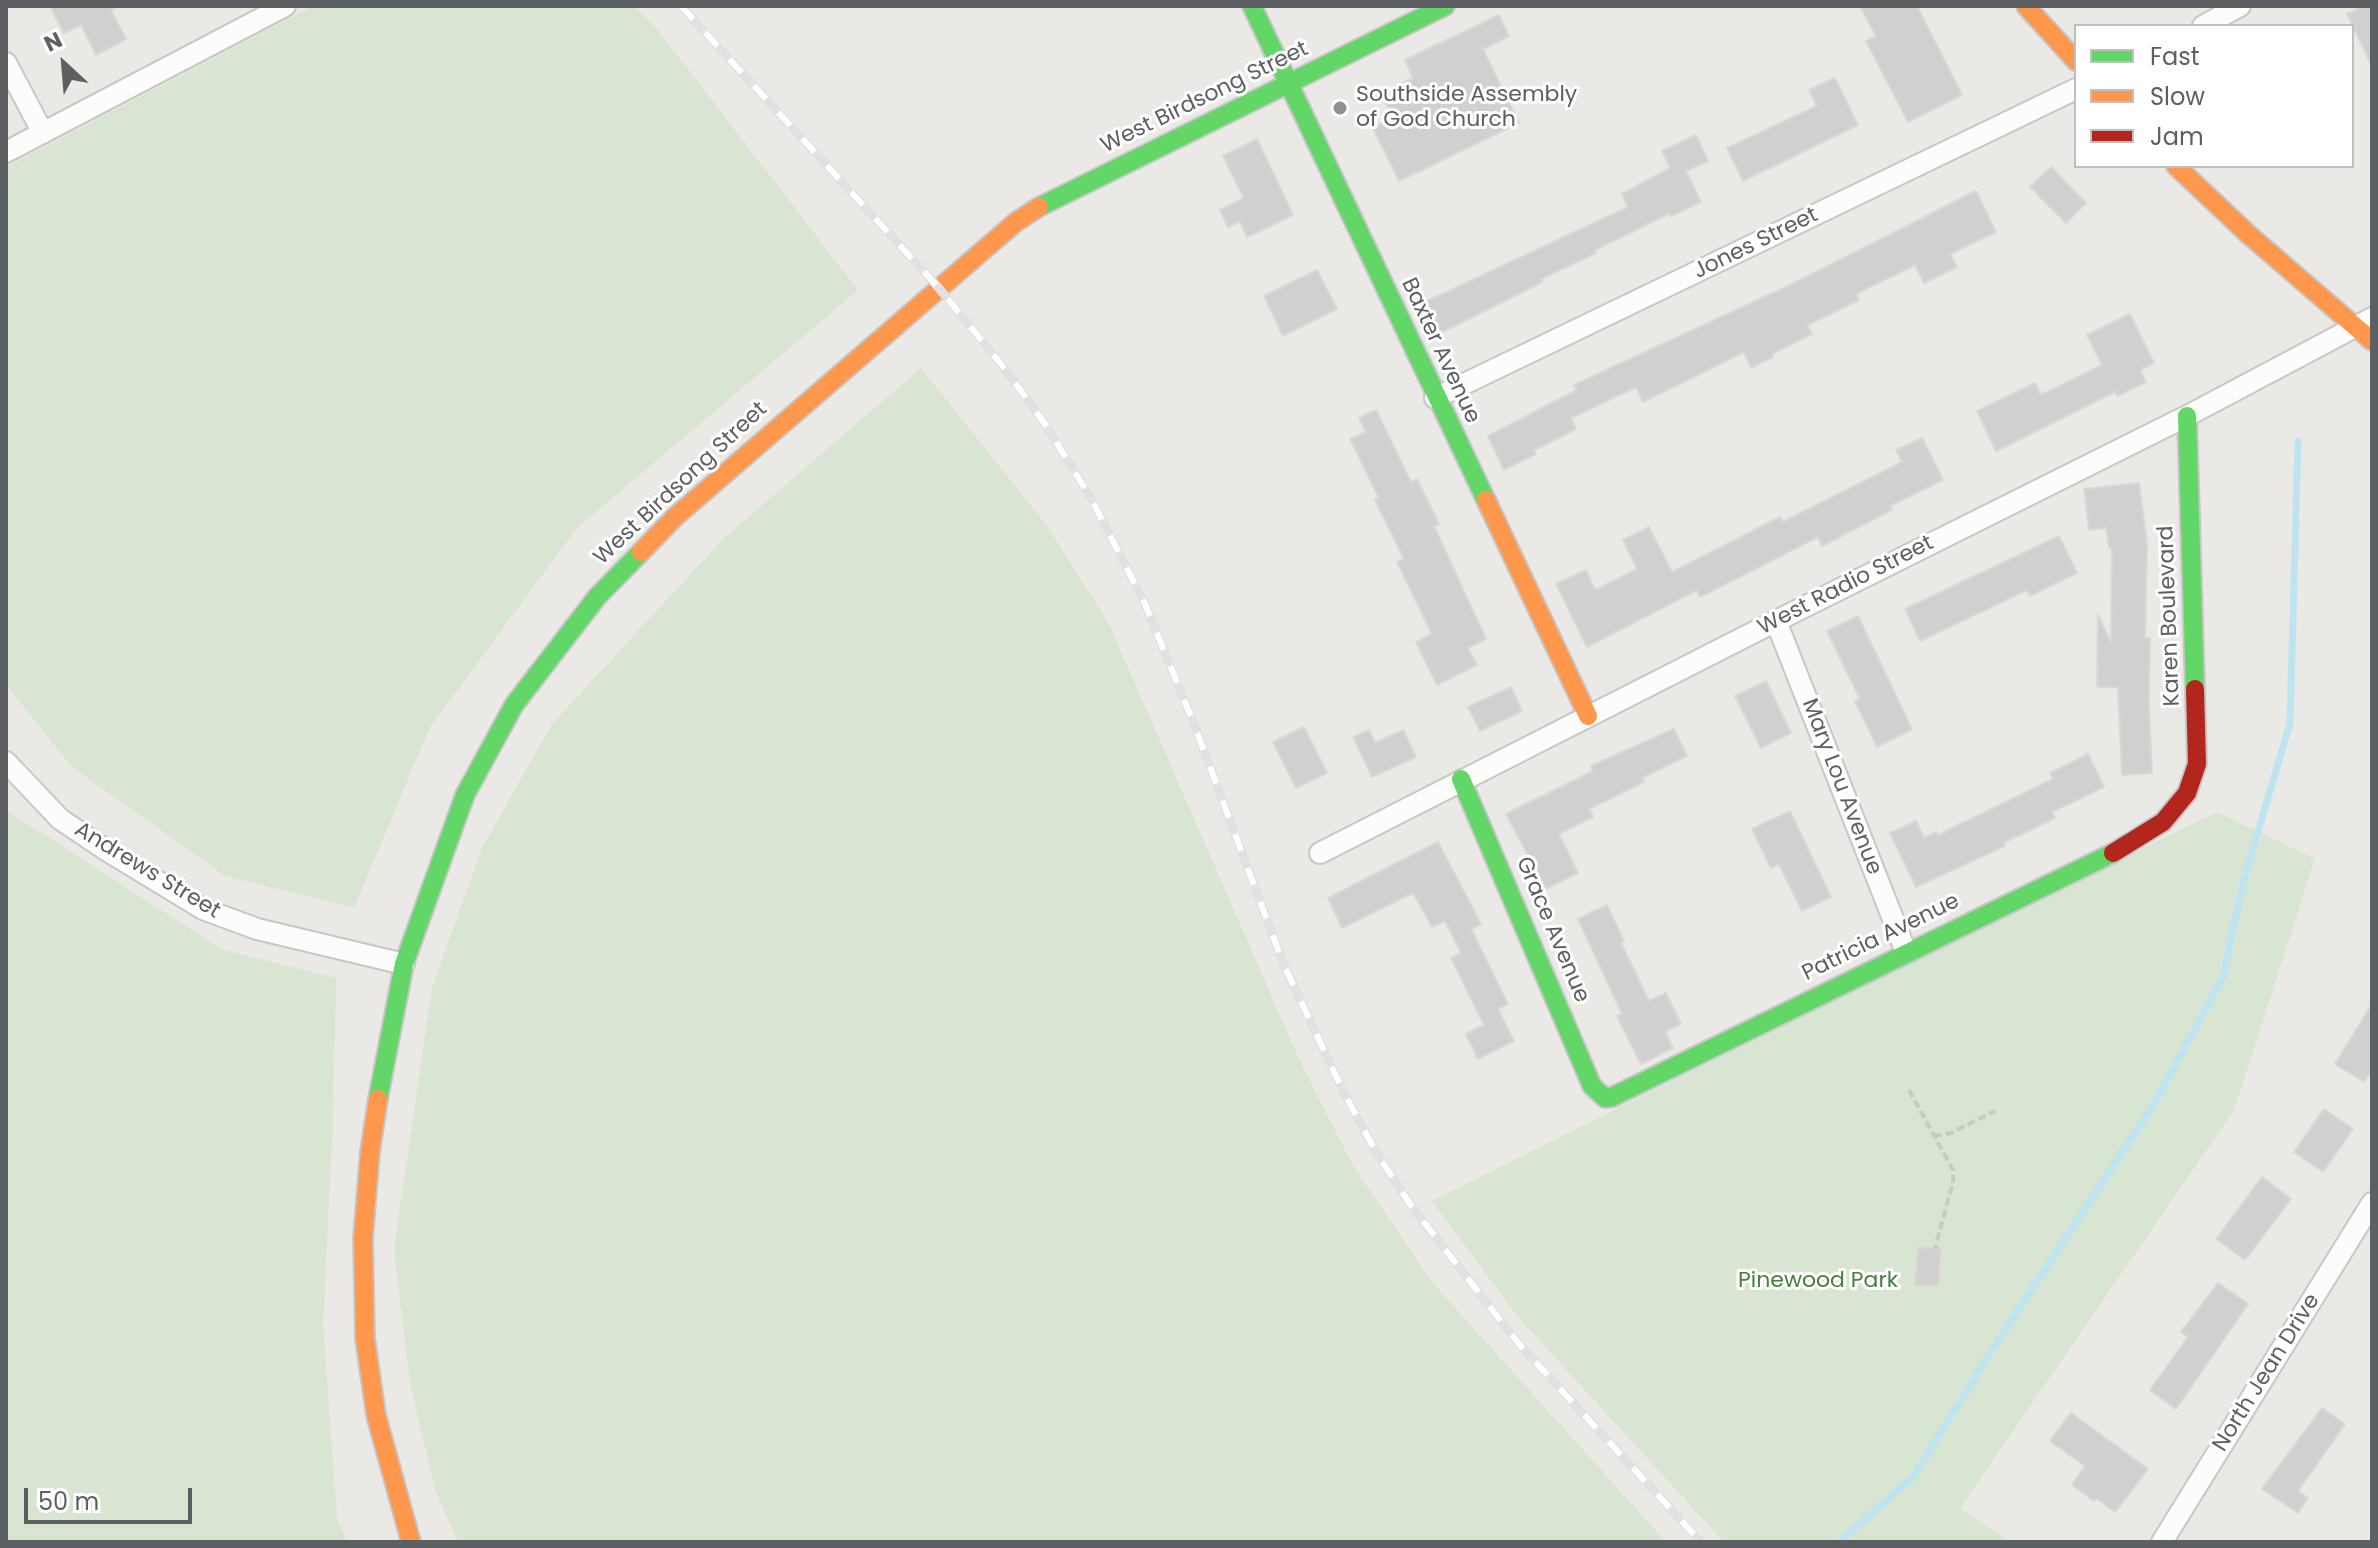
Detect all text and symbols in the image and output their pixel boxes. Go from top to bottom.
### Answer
north arrow [24,24,104,104]
text: N [39,24,67,60]
legend [2074,24,2354,168]
street label: West Birdsong Street [1097,36,1313,160]
text: Fast [2150,40,2200,73]
text: Slow [2150,80,2205,113]
place label: Southside Assembly of God Church [1356,82,1577,134]
marker: Southside Assembly of God Church [1331,99,1349,117]
text: Jam [2150,120,2204,153]
street label: Jones Street [1689,202,1823,286]
street label: Baxter Avenue [1395,274,1485,428]
street label: West Birdsong Street [589,397,773,571]
street label: Karen Boulevard [2154,525,2186,707]
street label: West Radio Street [1754,530,1938,642]
street label: Mary Lou Avenue [1795,695,1887,879]
street label: Andrews Street [69,817,225,925]
street label: Grace Avenue [1509,853,1595,1007]
street label: Patricia Avenue [1798,889,1964,987]
park label: Pinewood Park [1738,1268,1898,1294]
street label: North Jean Drive [2208,1289,2326,1457]
scale bar [28,1472,196,1522]
text: 50 m [38,1485,99,1518]

